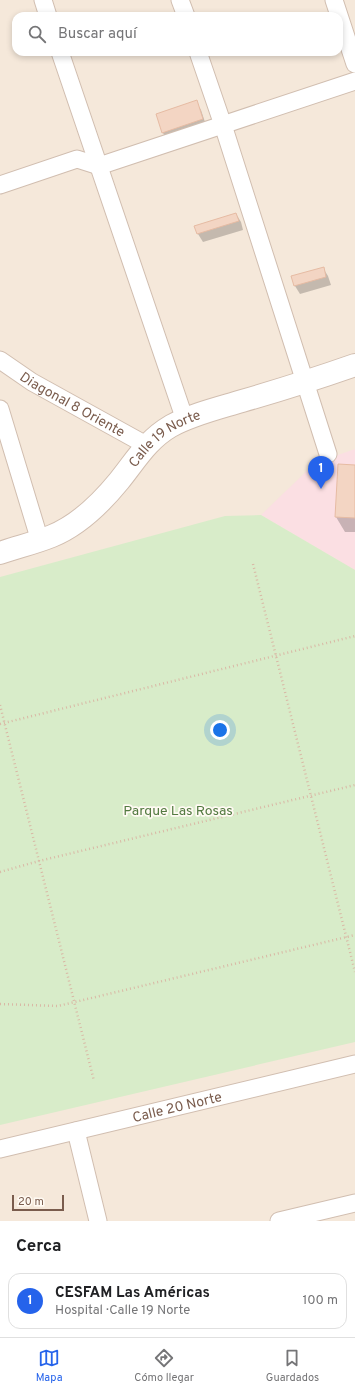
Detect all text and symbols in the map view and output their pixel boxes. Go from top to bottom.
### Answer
search box [12,12,343,56]
icon: search [26,23,48,45]
text: Buscar aquí [58,25,137,44]
street label: Diagonal 8 Oriente [16,369,127,442]
street label: Calle 19 Norte [126,407,203,471]
pin: 1 [308,456,334,489]
your location [210,720,230,740]
park label: Parque Las Rosas [123,803,233,820]
street label: Calle 20 Norte [131,1089,224,1127]
scale bar [12,1193,64,1212]
text: 20 m [18,1195,44,1209]
text: Cerca [16,1236,62,1258]
text: CESFAM Las Américas [55,1284,210,1303]
text: 1 [27,1293,33,1309]
text: 100 m [302,1293,338,1309]
text: Hospital · Calle 19 Norte [55,1303,190,1319]
tab: Mapa [36,1347,62,1385]
tab: Cómo llegar [134,1347,194,1385]
tab: Guardados [266,1347,319,1385]

